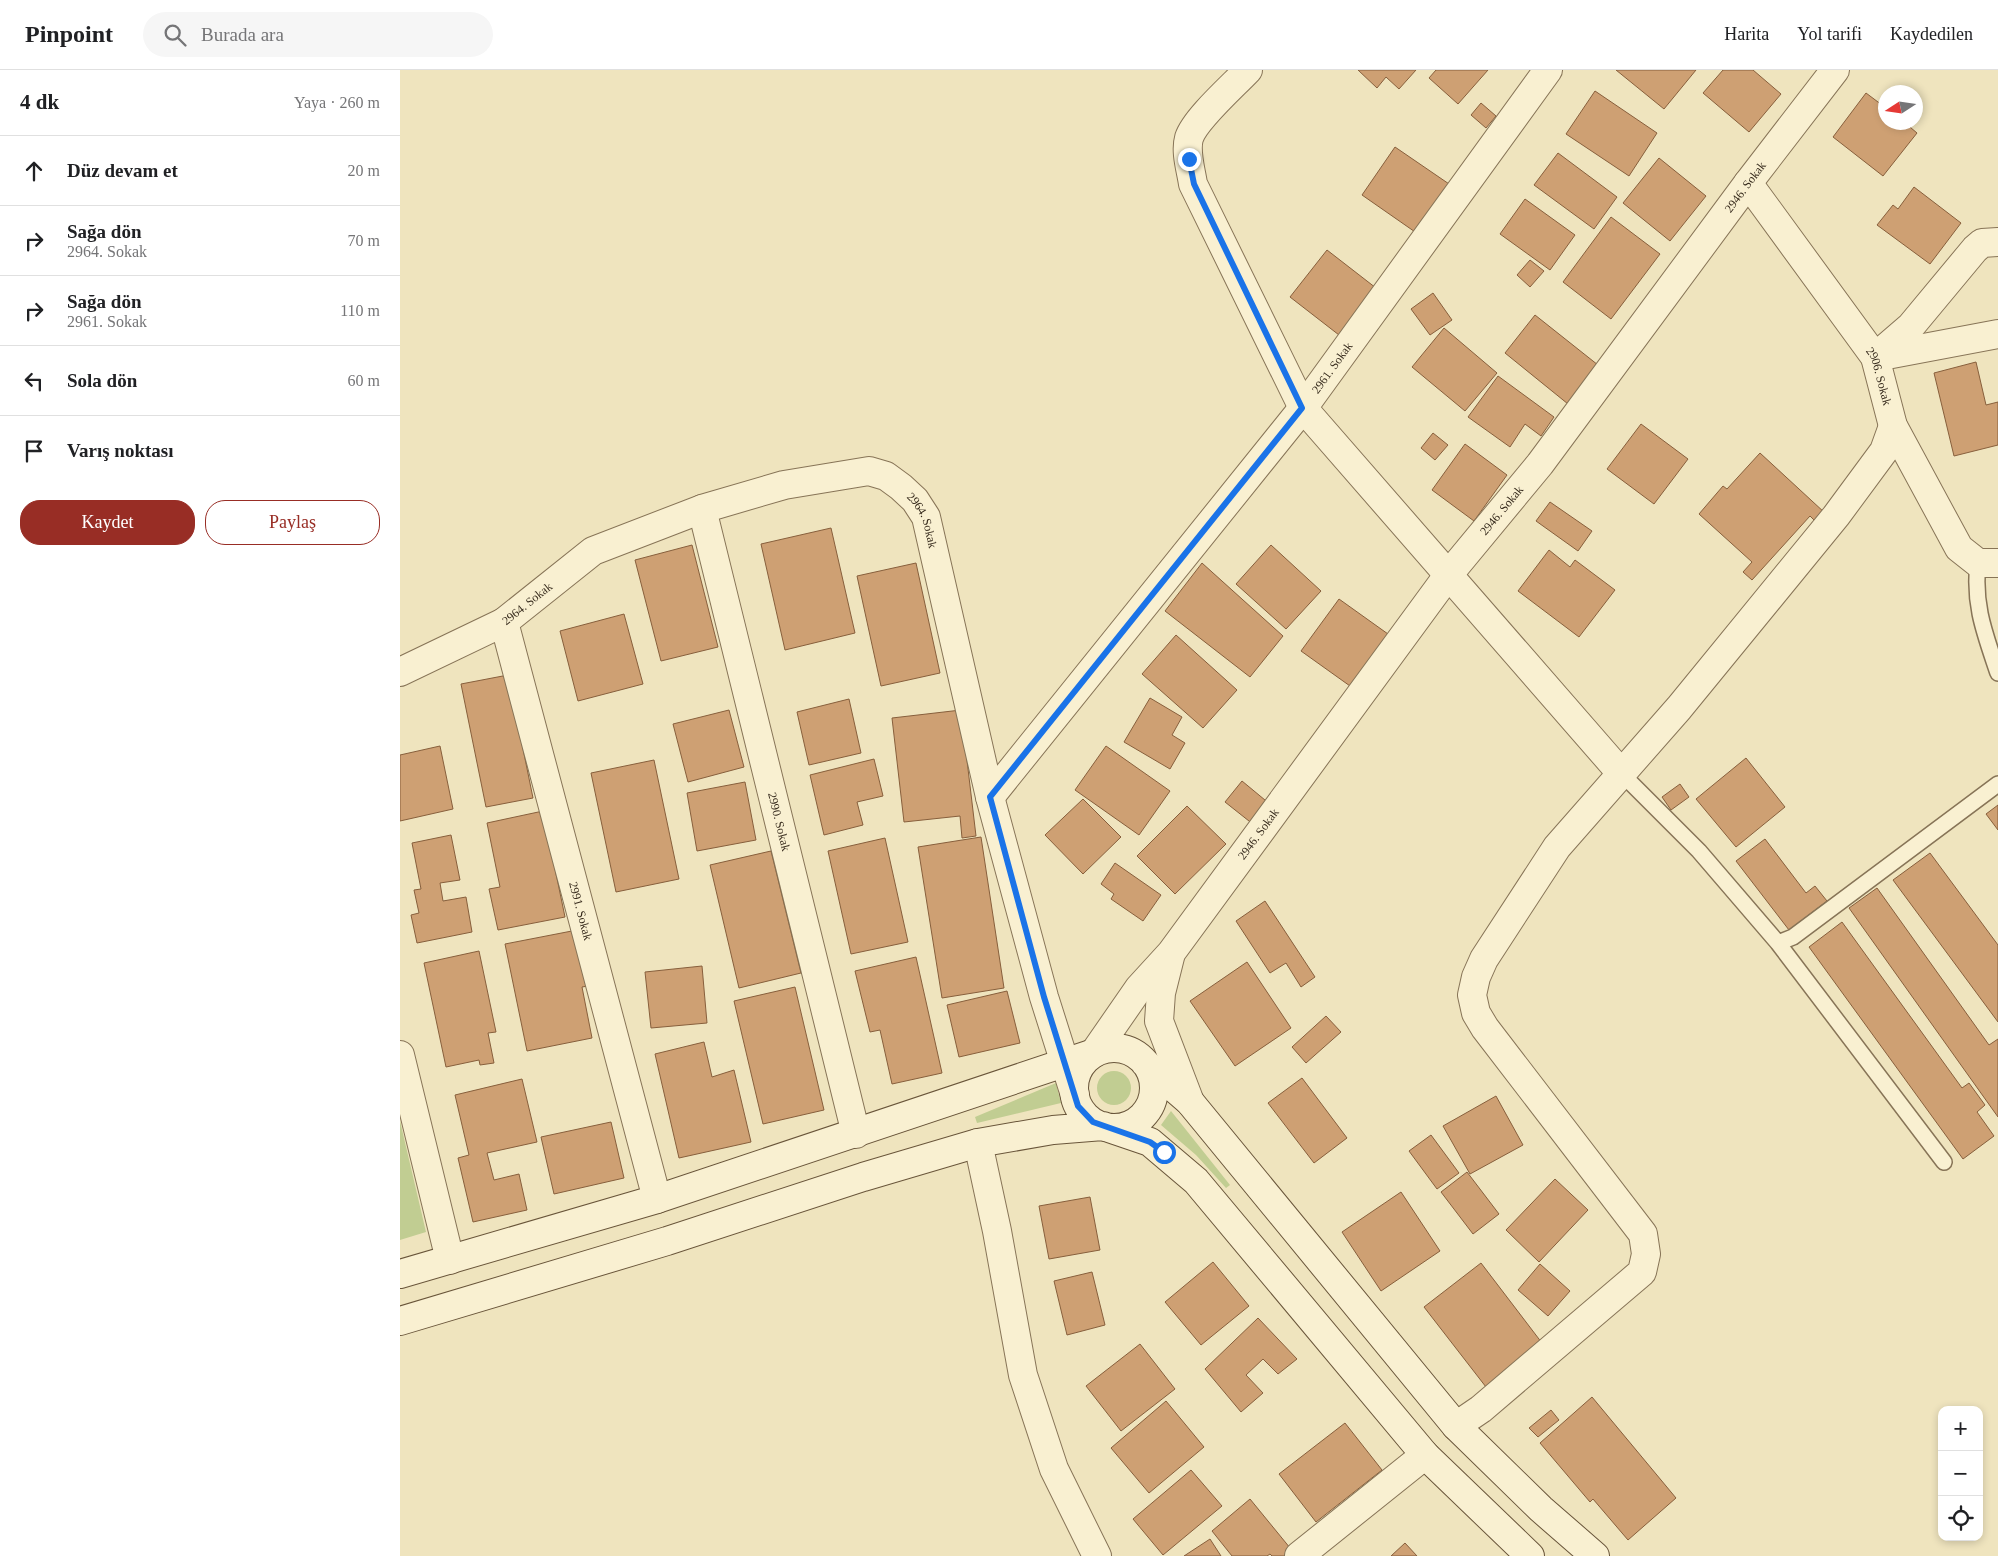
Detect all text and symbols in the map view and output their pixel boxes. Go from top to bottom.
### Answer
search box [143,12,493,57]
text: Pinpoint [25,21,113,47]
icon: search [161,21,189,49]
text: Burada ara [201,24,284,45]
text: Harita [1724,24,1769,44]
text: Yol tarifi [1797,24,1862,44]
text: Kaydedilen [1890,24,1973,44]
north arrow [1878,85,1923,130]
text: 4 dk [20,90,59,114]
text: Yaya · 260 m [294,94,380,111]
route end [1178,148,1201,171]
icon: ahead [20,157,48,185]
street label: 2946. Sokak [1722,159,1769,215]
text: Düz devam et [67,160,178,181]
text: 20 m [348,162,380,179]
text: Sağa dön [67,221,141,242]
icon: right [20,227,48,255]
text: 70 m [348,232,380,249]
text: 2964. Sokak [67,243,147,260]
text: Sağa dön [67,291,141,312]
icon: right [20,297,48,325]
text: 110 m [340,302,380,319]
text: 2961. Sokak [67,313,147,330]
street label: 2961. Sokak [1309,339,1355,396]
street label: 2906. Sokak [1863,344,1894,407]
icon: left [20,367,48,395]
text: Sola dön [67,370,137,391]
text: 60 m [348,372,380,389]
icon: arrive [20,437,48,465]
text: Varış noktası [67,440,173,461]
street label: 2946. Sokak [1477,483,1526,538]
street label: 2964. Sokak [904,489,940,549]
button: Kaydet [20,500,195,545]
button: Paylaş [205,500,380,545]
street label: 2964. Sokak [499,579,555,628]
street label: 2990. Sokak [765,791,793,852]
street label: 2946. Sokak [1235,806,1282,862]
street label: 2991. Sokak [566,880,595,942]
route start [1153,1141,1176,1164]
map controls [1938,1406,1983,1541]
button: + [1938,1406,1983,1451]
button: − [1938,1451,1983,1496]
button: locate [1938,1496,1983,1541]

